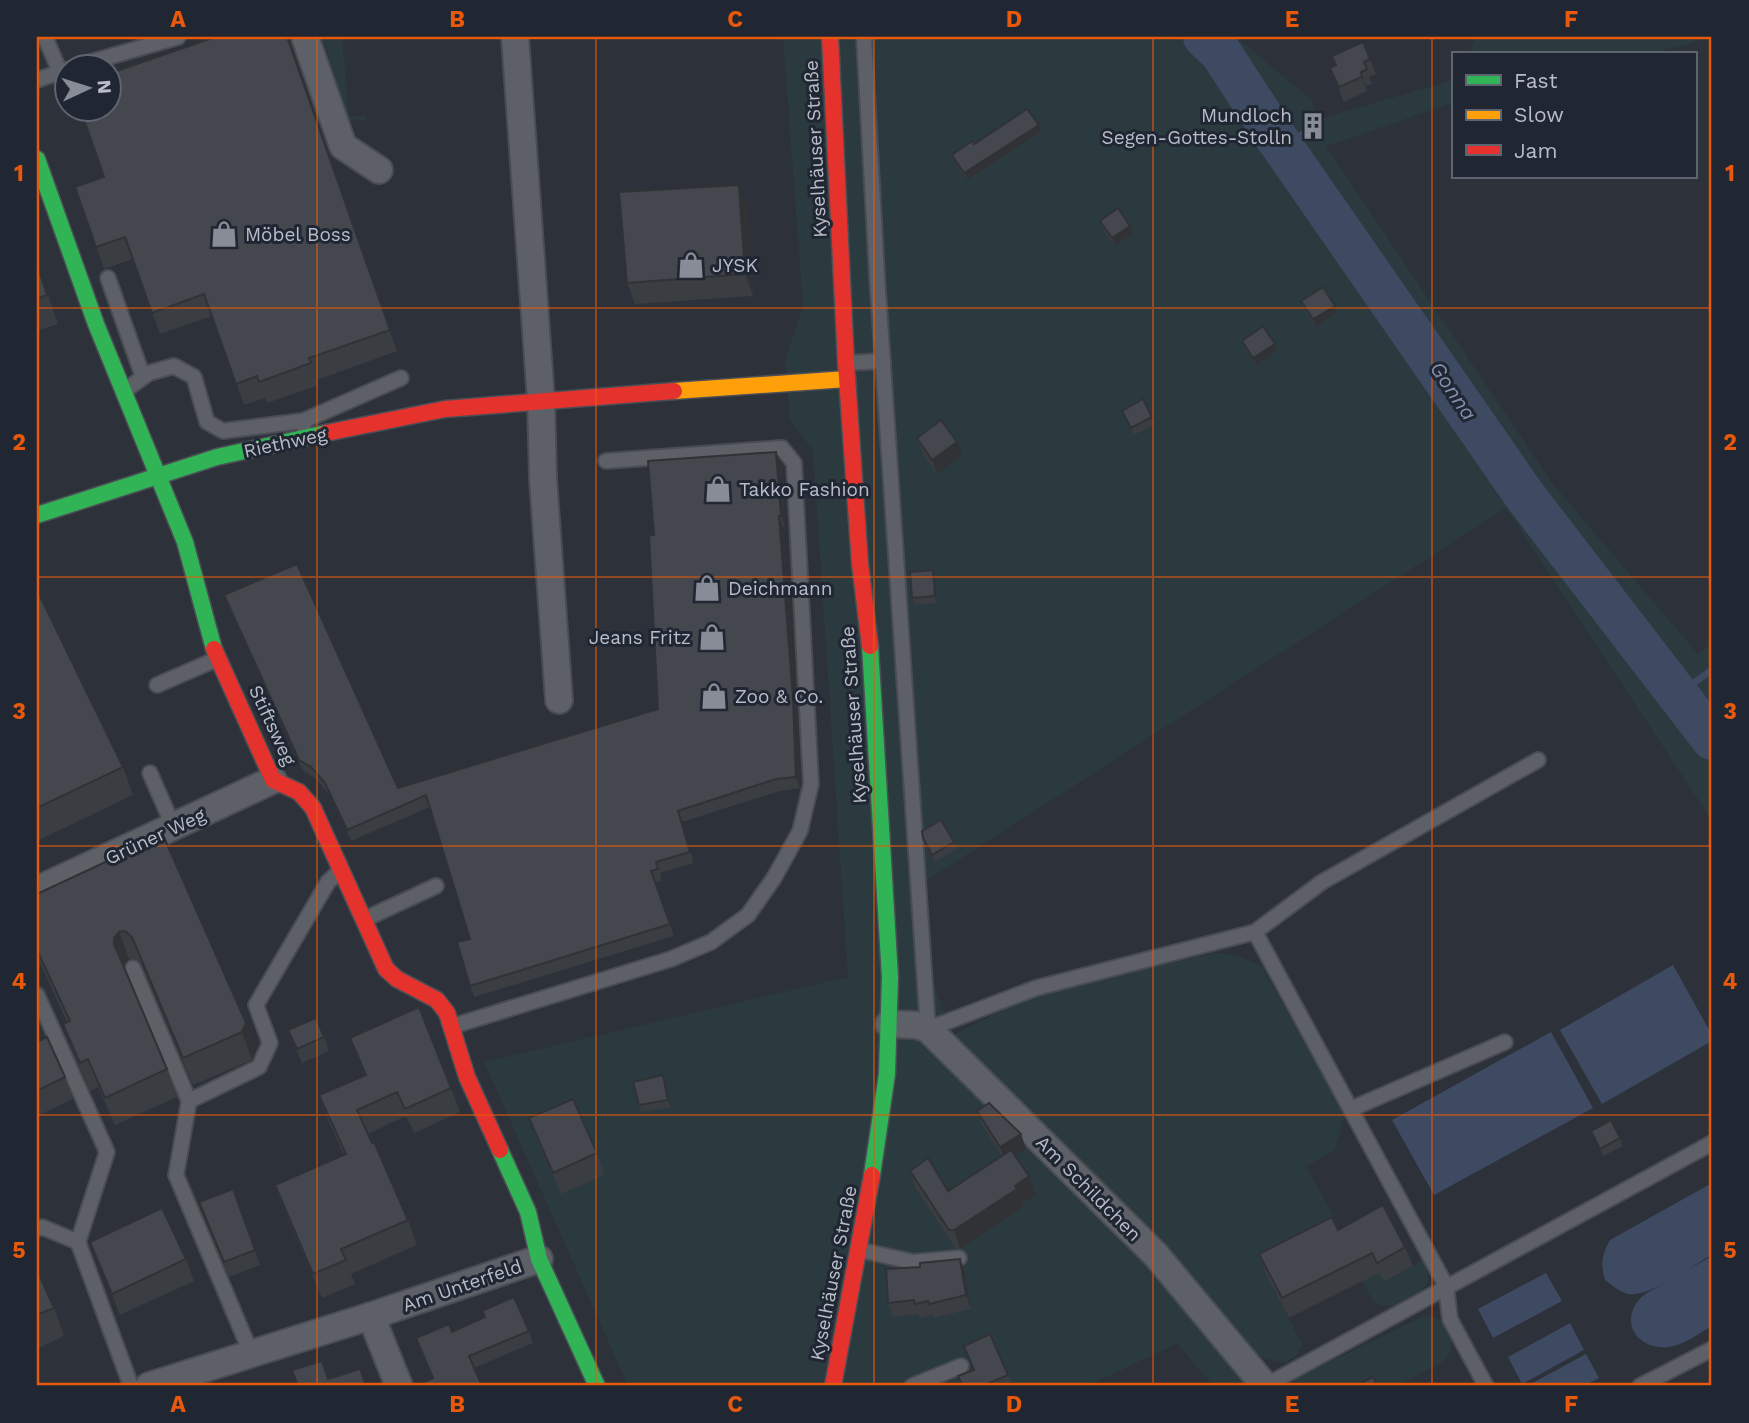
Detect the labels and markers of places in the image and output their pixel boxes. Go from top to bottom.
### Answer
place label: Mundloch Segen-Gottes-Stolln [1102,104,1292,149]
building icon: Mundloch Segen-Gottes-Stolln [1298,111,1328,141]
shop icon: Möbel Boss [209,219,239,249]
place label: Möbel Boss [245,223,351,246]
shop icon: JYSK [676,250,706,280]
place label: JYSK [712,254,758,277]
shop icon: Takko Fashion [703,474,733,504]
place label: Takko Fashion [739,478,870,501]
shop icon: Deichmann [692,573,722,603]
place label: Deichmann [728,577,833,600]
shop icon: Jeans Fritz [697,622,727,652]
place label: Jeans Fritz [589,626,691,649]
shop icon: Zoo & Co. [699,681,729,711]
place label: Zoo & Co. [735,685,823,708]

